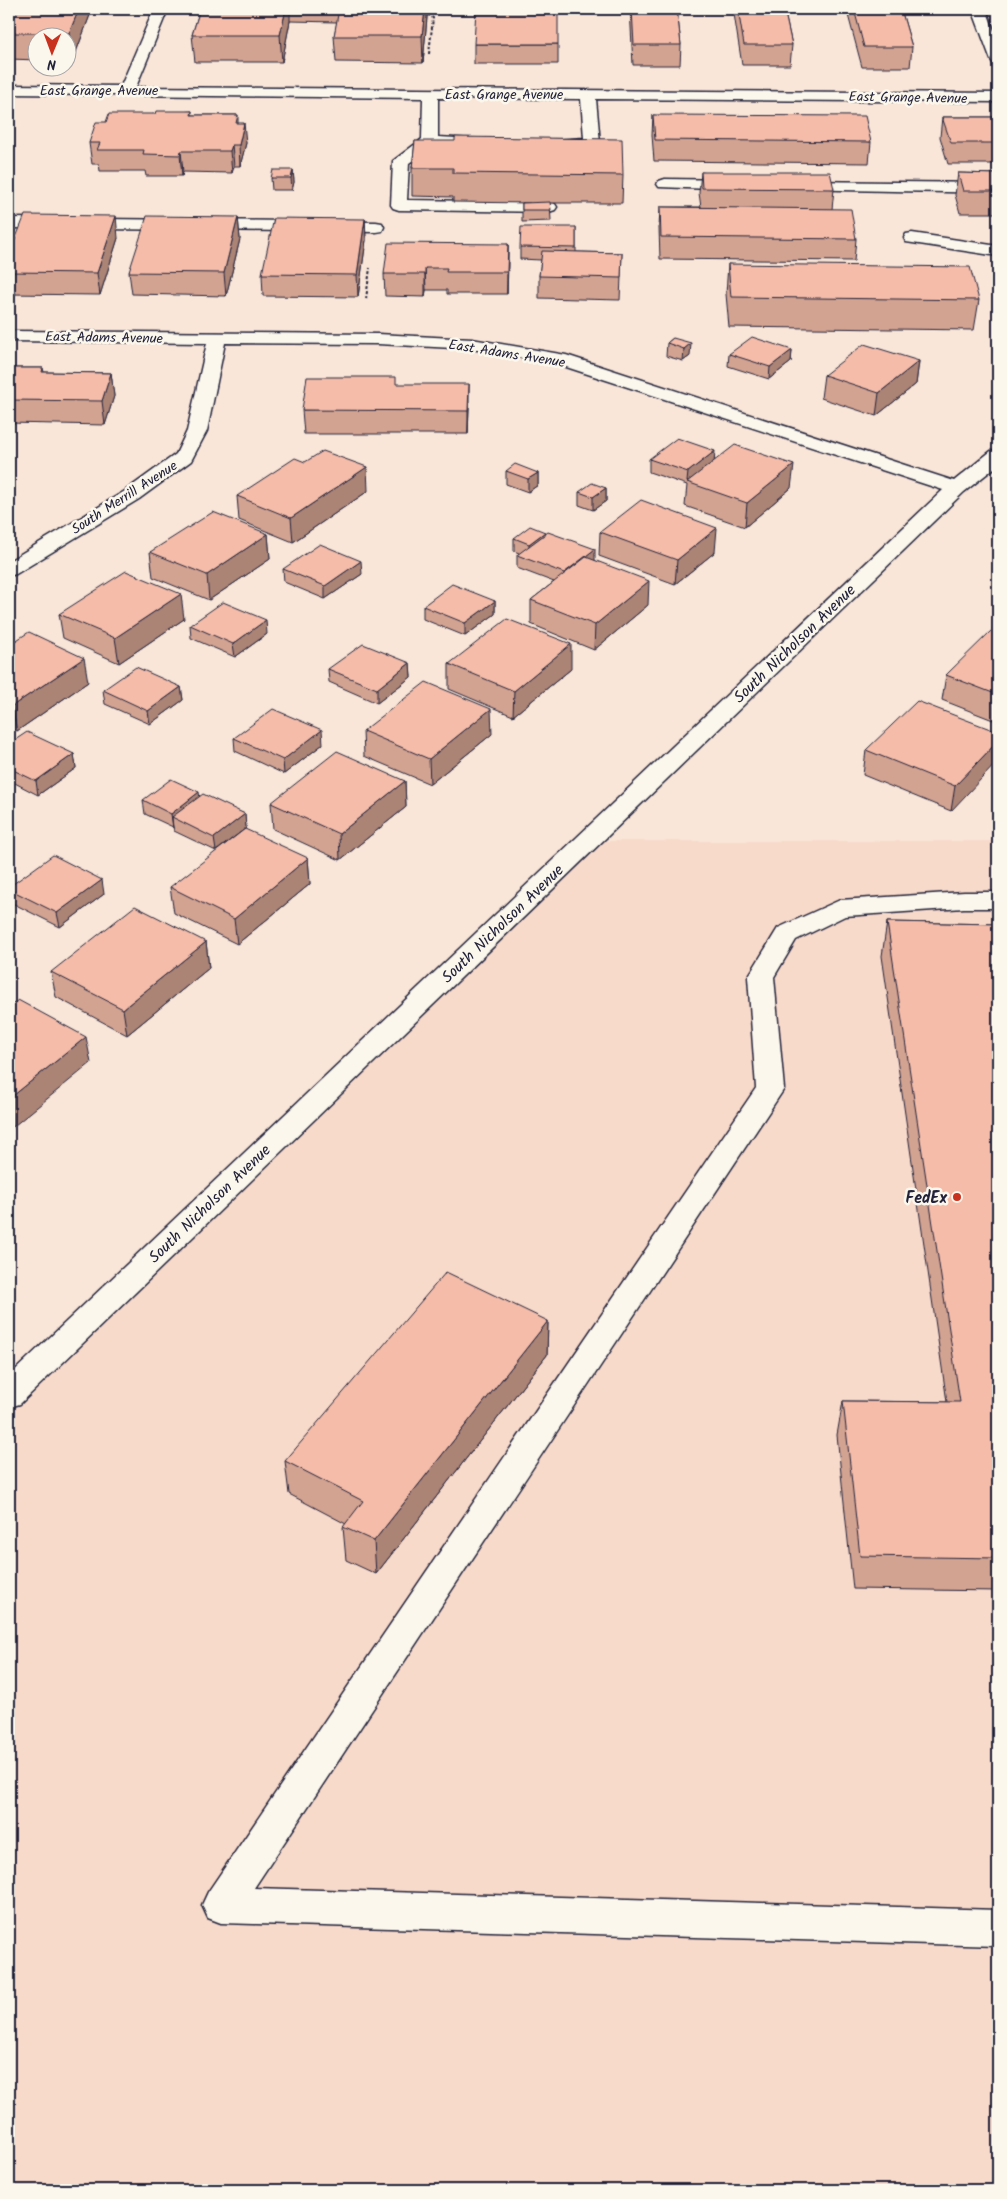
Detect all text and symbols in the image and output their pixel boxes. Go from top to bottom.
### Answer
north arrow [28,28,78,78]
text: N [47,53,56,75]
street label: East Grange Avenue [40,80,159,102]
street label: East Grange Avenue [445,84,564,106]
street label: East Grange Avenue [848,86,968,110]
street label: East Adams Avenue [45,326,164,350]
street label: East Adams Avenue [447,334,567,374]
street label: South Merrill Avenue [67,455,183,540]
street label: South Nicholson Avenue [728,579,862,709]
street label: South Nicholson Avenue [436,859,570,989]
street label: South Nicholson Avenue [143,1139,277,1269]
place label: FedEx [905,1186,947,1211]
marker: FedEx [951,1191,963,1203]

